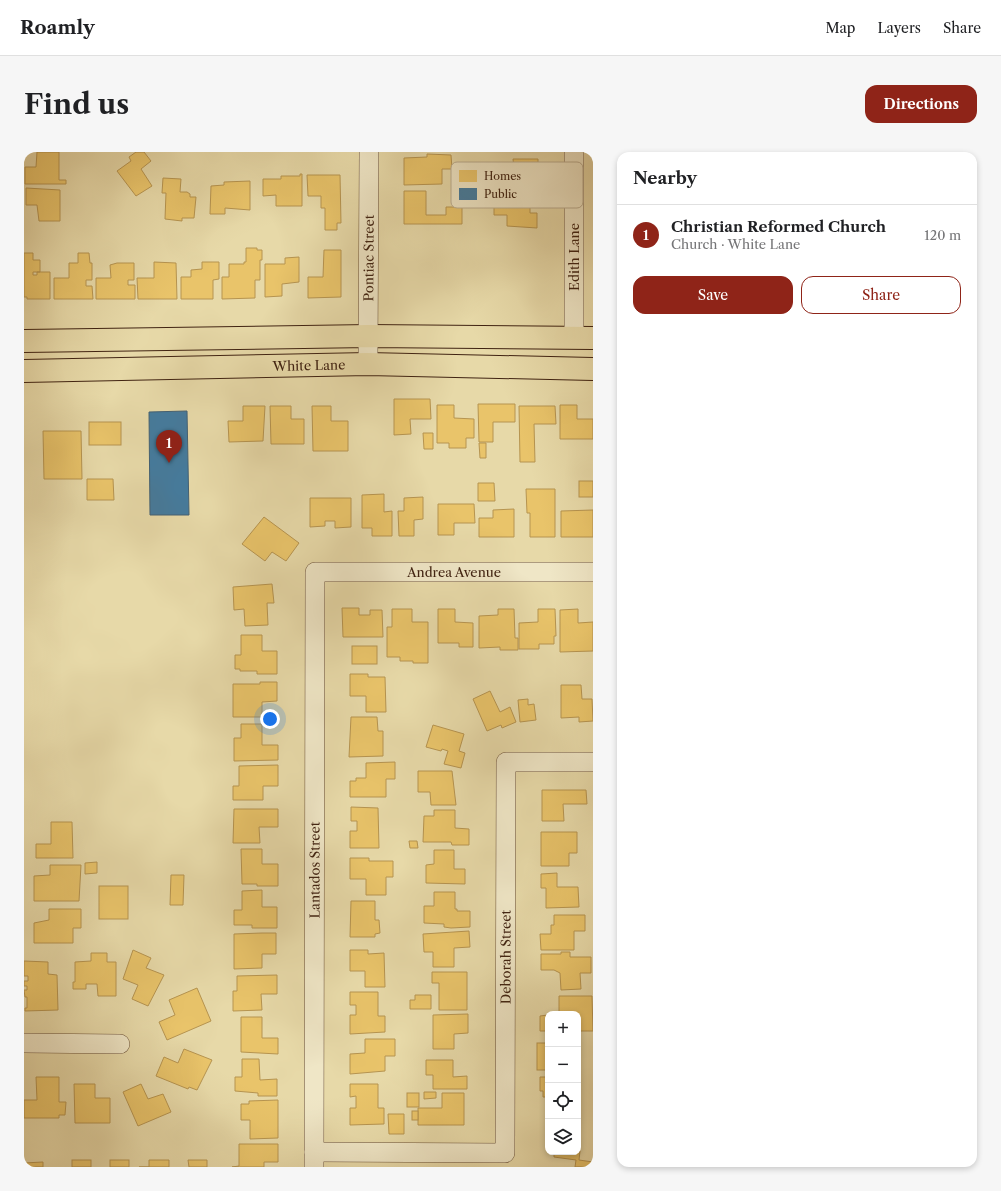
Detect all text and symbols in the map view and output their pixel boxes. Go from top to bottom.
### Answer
text: Roamly [20,16,95,39]
text: Map [825,19,855,37]
text: Layers [877,19,921,37]
text: Share [943,19,981,37]
button: Directions [865,85,977,123]
text: Find us [24,87,129,121]
legend [451,162,583,208]
text: Nearby [633,168,697,188]
text: Homes [484,169,521,183]
text: Public [484,187,517,201]
street label: Pontiac Street [360,214,377,302]
text: Christian Reformed Church [671,217,886,236]
street label: Edith Lane [566,223,582,291]
text: 1 [643,227,649,243]
text: 120 m [924,227,961,243]
text: Church · White Lane [671,236,800,252]
button: Save [633,276,793,314]
button: Share [801,276,961,314]
street label: White Lane [271,356,346,374]
pin: 1 [156,430,182,463]
street label: Andrea Avenue [406,564,501,580]
your location [260,709,280,729]
street label: Lantados Street [306,821,323,918]
street label: Deborah Street [497,909,514,1004]
map controls [545,1011,581,1155]
button: + [545,1011,581,1047]
button: − [545,1047,581,1083]
button: locate [545,1083,581,1119]
button: layers [545,1119,581,1155]

